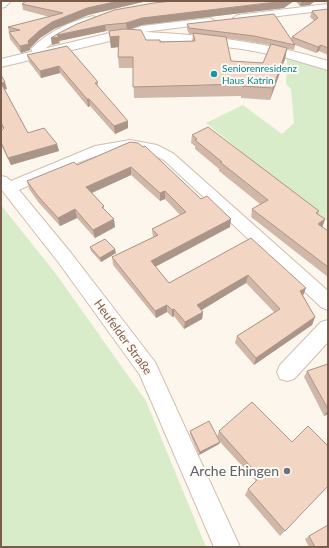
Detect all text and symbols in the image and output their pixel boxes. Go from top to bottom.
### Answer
place label: Seniorenresidenz Haus Katrin [222,62,298,86]
marker: Seniorenresidenz Haus Katrin [209,69,219,79]
street label: Heufelder Straße [91,296,156,377]
place label: Arche Ehingen [190,462,279,479]
marker: Arche Ehingen [282,466,292,476]

